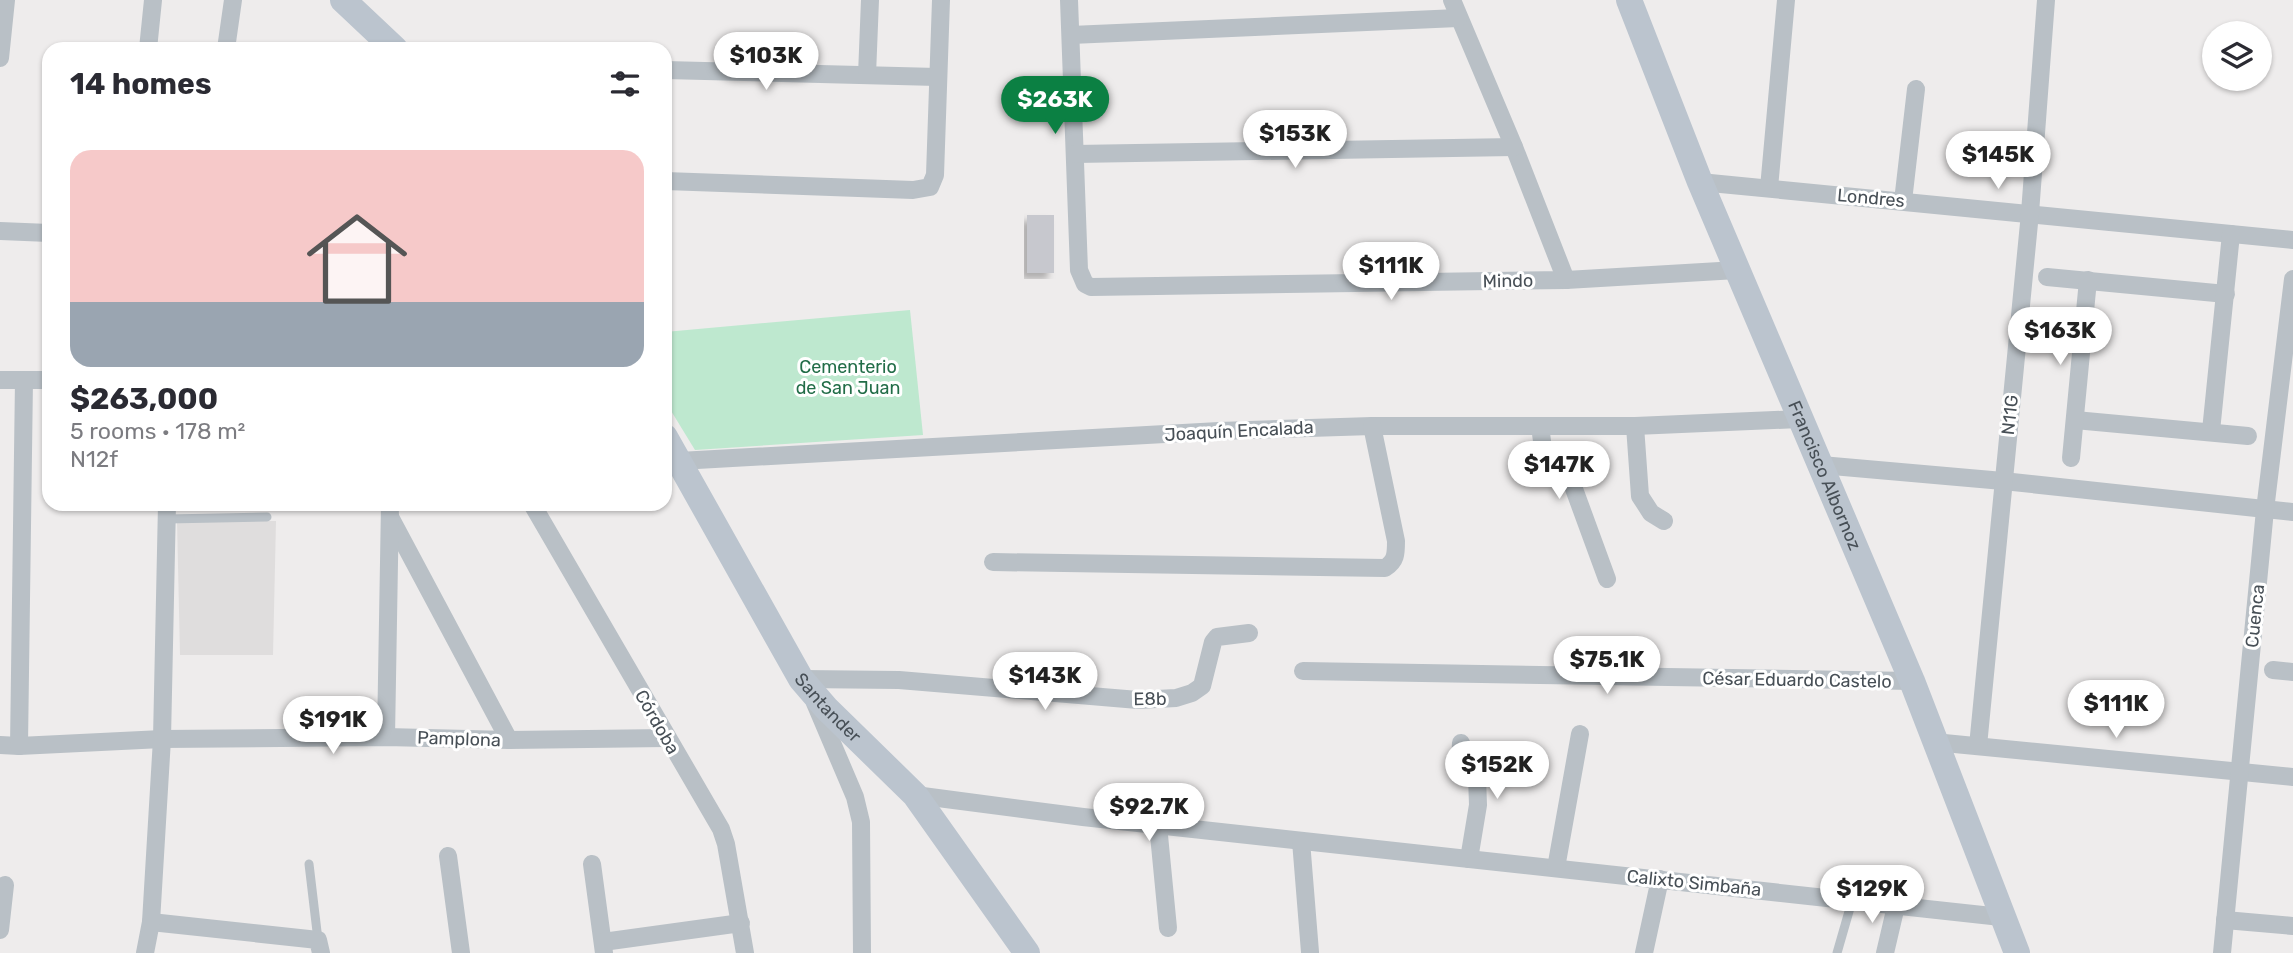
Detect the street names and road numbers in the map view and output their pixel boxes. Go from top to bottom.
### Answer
street label: Londres [1836,184,1906,212]
street label: Mindo [1483,270,1533,292]
street label: N11G [1997,394,2023,436]
street label: Francisco Albornoz [1783,397,1866,553]
street label: Joaquín Encalada [1164,416,1314,446]
street label: Cuenca [2241,583,2269,649]
street label: César Eduardo Castelo [1702,667,1892,693]
street label: Santander [790,669,866,747]
street label: Córdoba [630,686,684,758]
street label: E8b [1133,688,1167,710]
street label: Pamplona [417,727,501,751]
street label: Calixto Simbaña [1626,865,1762,901]

